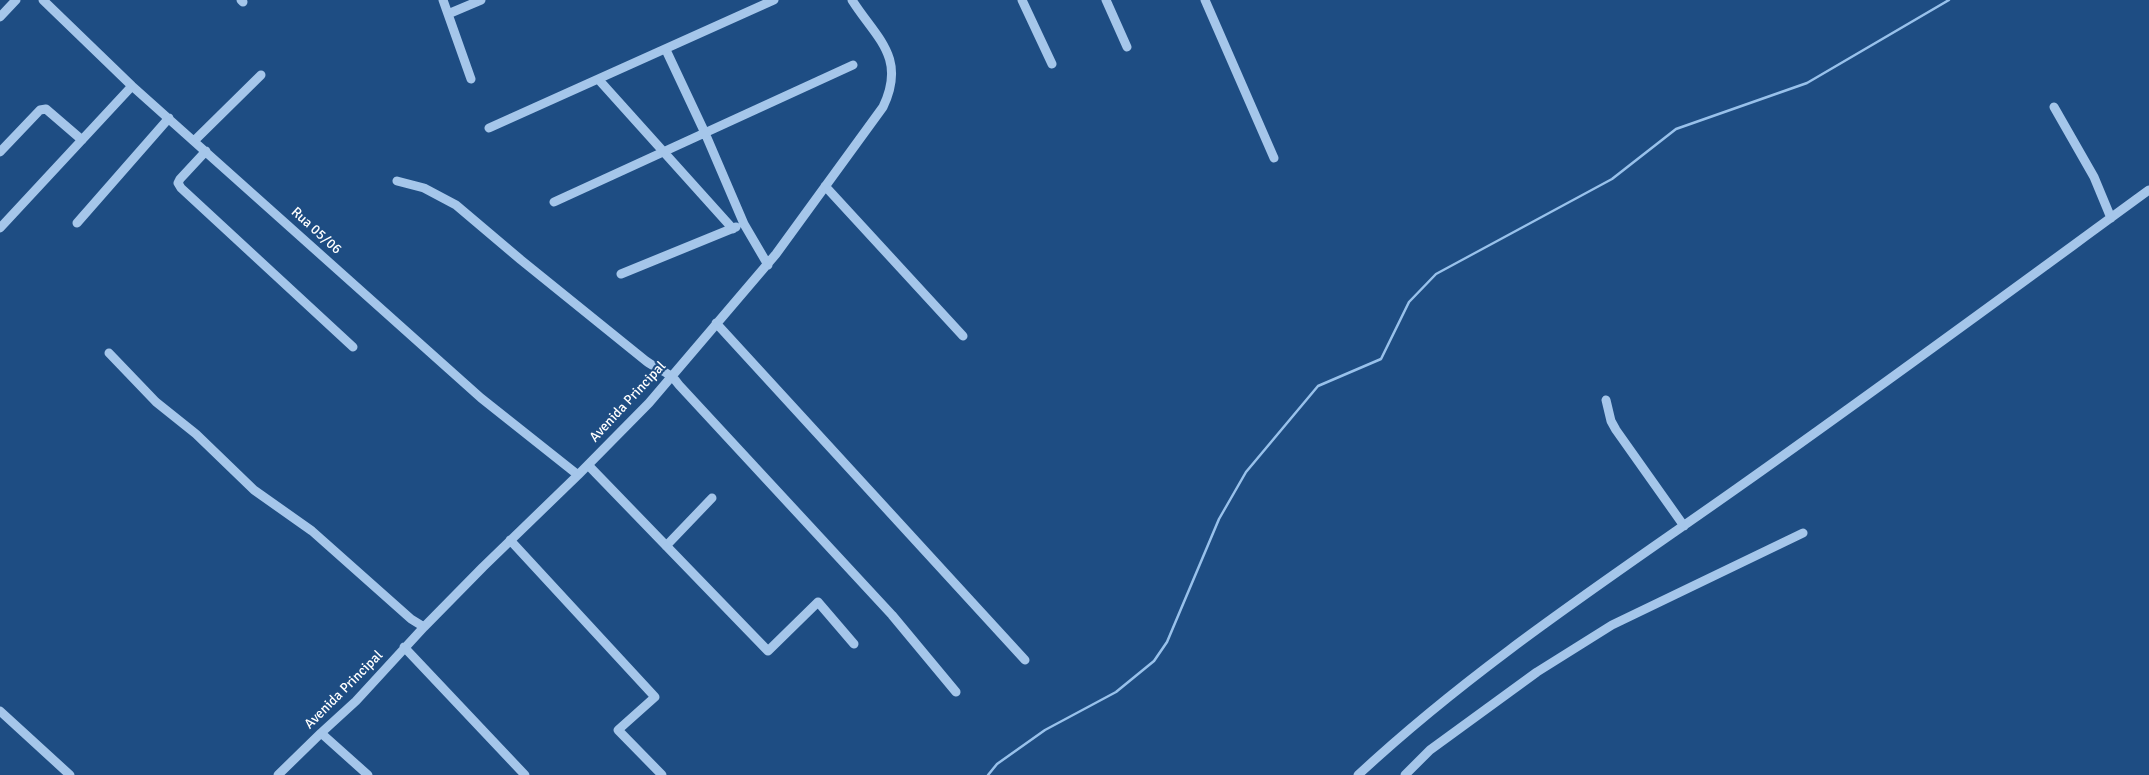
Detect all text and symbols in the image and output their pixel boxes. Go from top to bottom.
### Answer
street label: Rua 05/06 [287,204,345,258]
street label: Avenida Principal [586,358,670,446]
street label: Avenida Principal [301,647,387,733]

